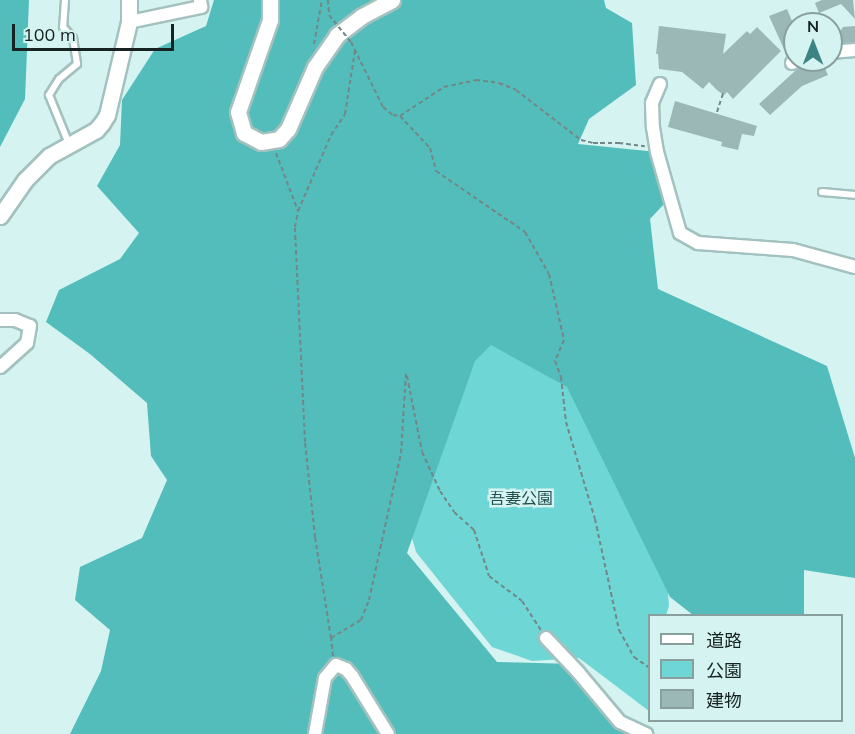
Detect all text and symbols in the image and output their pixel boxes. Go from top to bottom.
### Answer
scale bar [15,12,177,50]
north arrow [783,12,843,72]
text: N [807,16,819,36]
text: 100 m [23,23,76,46]
park label: 吾妻公園 [489,488,553,508]
legend [648,614,843,722]
text: 道路 [706,629,742,652]
text: 公園 [706,659,742,682]
text: 建物 [706,689,742,712]

